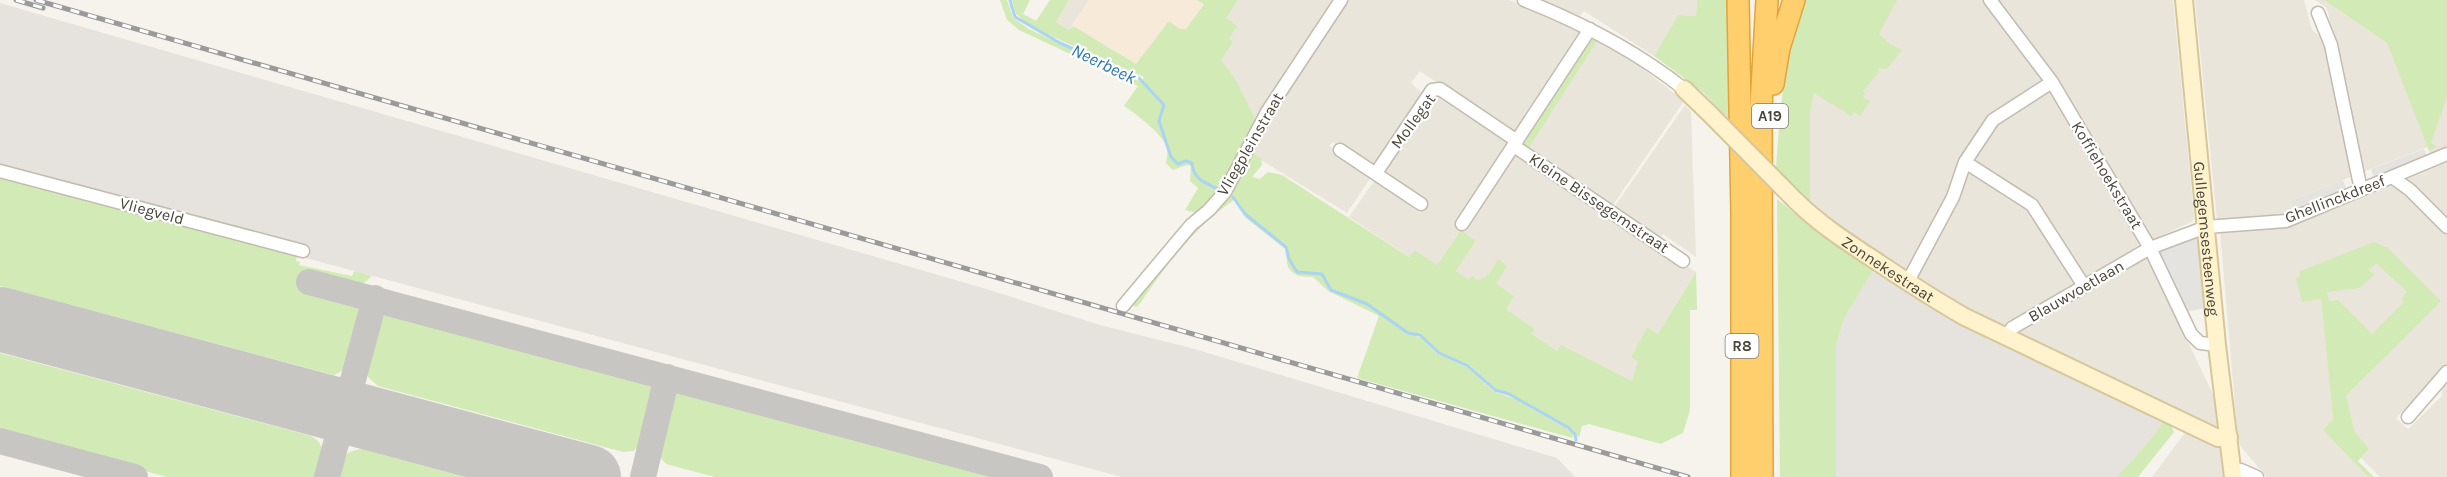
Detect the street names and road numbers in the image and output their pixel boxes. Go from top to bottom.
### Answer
street label: Vliegpleinstraat [1213,89,1287,199]
street label: Mollegat [1387,90,1439,152]
road number: A19 [1752,104,1788,128]
street label: Koffiehoekstraat [2067,118,2147,232]
street label: Kleine Bissegemstraat [1525,149,1673,257]
street label: Gullegemsesteenweg [2190,161,2224,317]
street label: Ghellinckdreef [2282,171,2388,227]
street label: Vliegveld [118,193,186,229]
street label: Zonnekestraat [1838,232,1938,306]
street label: Blauwvoetlaan [2025,256,2127,326]
road number: R8 [1726,334,1758,358]

